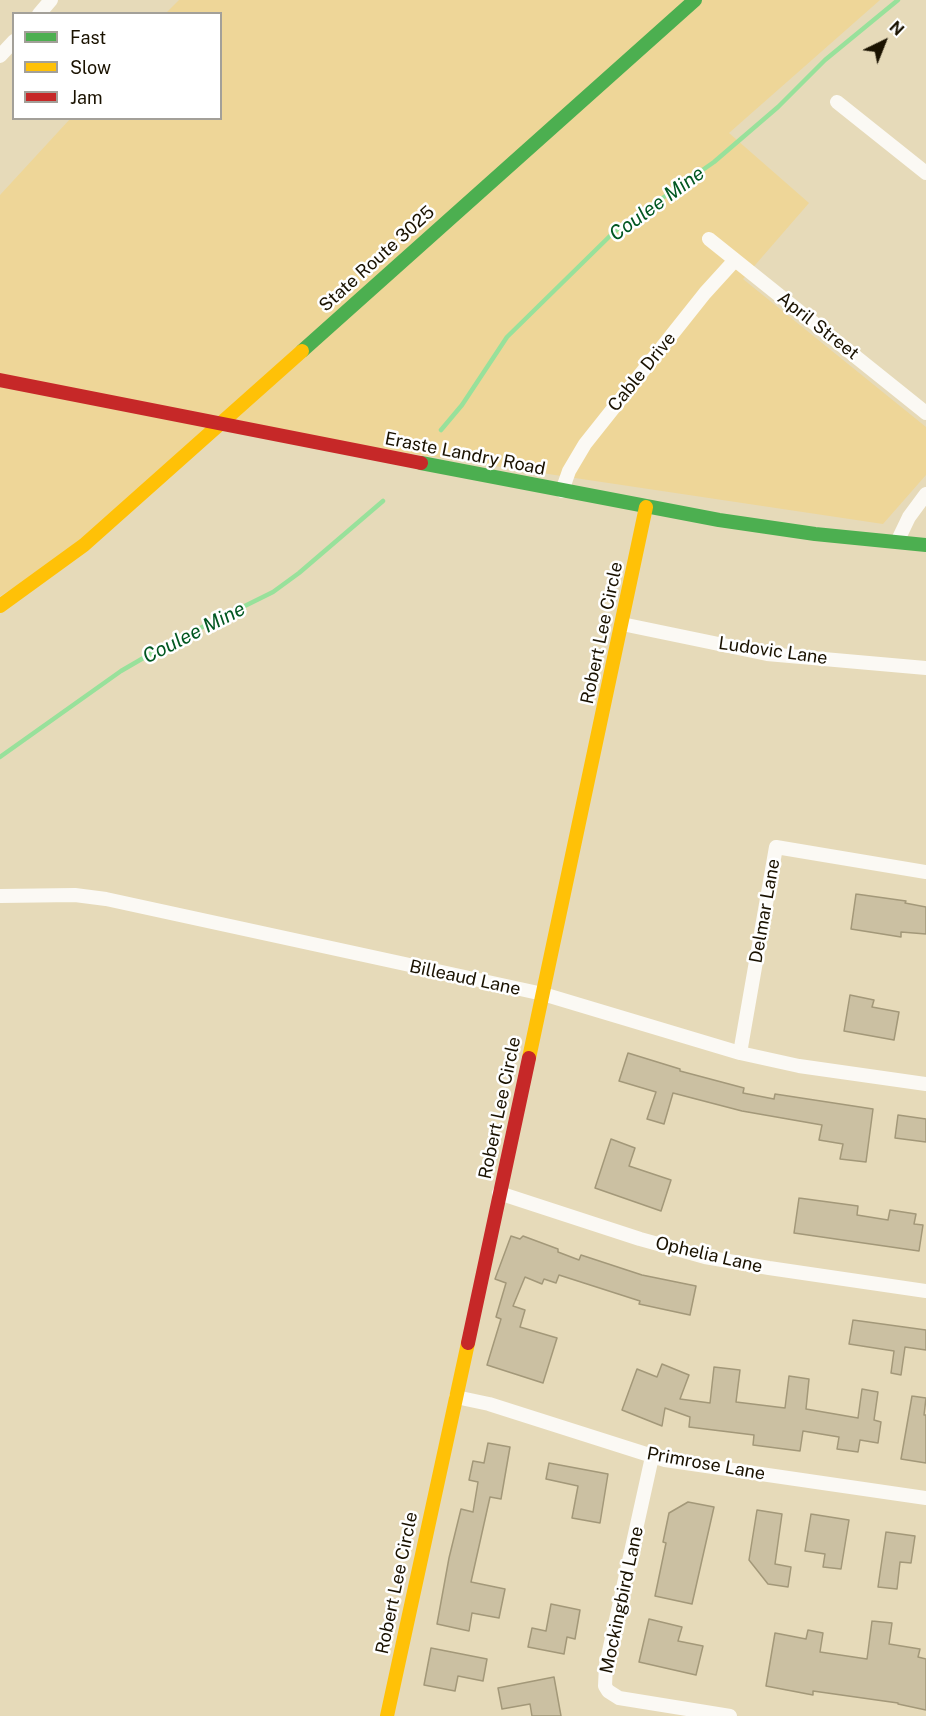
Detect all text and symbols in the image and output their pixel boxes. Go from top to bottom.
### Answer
legend [12,12,222,120]
north arrow [854,12,914,72]
text: N [886,17,908,40]
text: Fast [70,27,106,48]
text: Slow [70,57,111,78]
text: Jam [70,87,103,108]
water label: Coulee Mine [605,161,709,247]
street label: State Route 3025 [315,202,439,316]
street label: April Street [773,287,863,365]
street label: Cable Drive [604,328,680,416]
street label: Eraste Landry Road [383,428,547,480]
street label: Robert Lee Circle [576,560,628,706]
water label: Coulee Mine [139,597,249,669]
street label: Ludovic Lane [717,633,829,669]
street label: Delmar Lane [745,857,785,965]
street label: Billeaud Lane [407,956,523,1000]
street label: Robert Lee Circle [474,1035,526,1181]
street label: Ophelia Lane [653,1232,765,1278]
street label: Primrose Lane [645,1443,767,1485]
street label: Robert Lee Circle [371,1510,423,1656]
street label: Mockingbird Lane [596,1524,648,1676]

